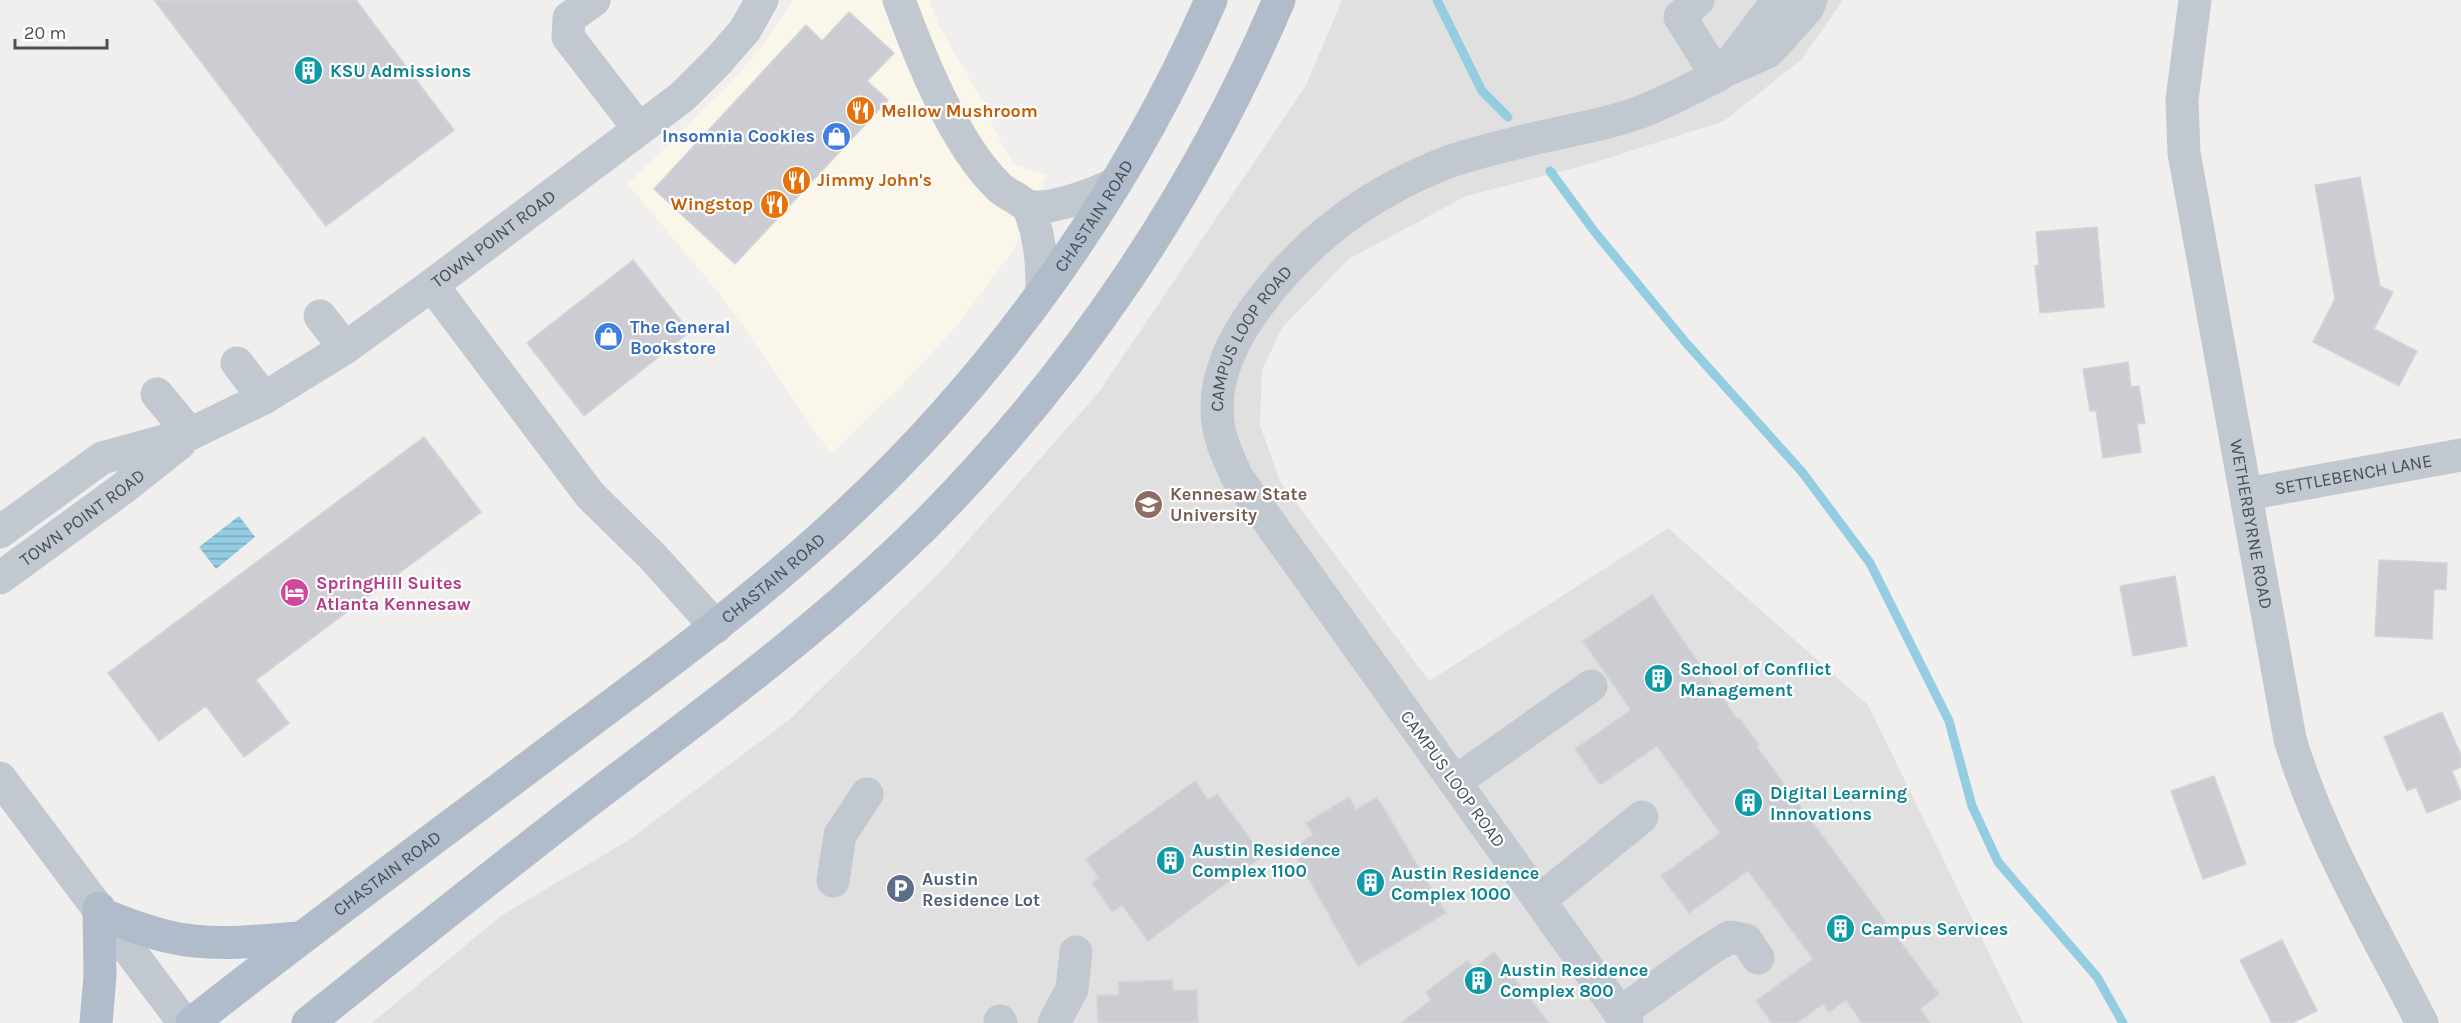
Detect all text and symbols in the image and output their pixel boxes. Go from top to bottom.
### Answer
scale bar [15,12,106,50]
text: 20 m [24,22,66,44]
building icon: KSU Admissions [293,55,325,87]
place label: KSU Admissions [330,60,471,82]
restaurant icon: Mellow Mushroom [844,95,876,127]
place label: Mellow Mushroom [881,100,1038,122]
shop icon: Insomnia Cookies [820,120,852,152]
place label: Insomnia Cookies [662,125,815,147]
street label: CHASTAIN ROAD [1050,156,1138,276]
restaurant icon: Jimmy John's [780,164,812,196]
place label: Jimmy John's [817,169,932,191]
street label: TOWN POINT ROAD [427,185,560,293]
restaurant icon: Wingstop [758,188,790,220]
place label: Wingstop [671,193,753,215]
street label: CAMPUS LOOP ROAD [1206,261,1297,412]
place label: The General Bookstore [630,316,730,359]
shop icon: The General Bookstore [593,321,625,353]
street label: WETHERBYRNE ROAD [2225,437,2277,611]
street label: SETTLEBENCH LANE [2273,449,2434,500]
street label: TOWN POINT ROAD [15,464,149,571]
place label: Kennesaw State University [1170,483,1307,526]
school or university icon: Kennesaw State University [1133,488,1165,520]
street label: CHASTAIN ROAD [717,528,830,628]
place label: SpringHill Suites Atlanta Kennesaw [316,572,471,615]
hotel icon: SpringHill Suites Atlanta Kennesaw [279,577,311,609]
place label: School of Conflict Management [1680,658,1831,701]
building icon: School of Conflict Management [1643,663,1675,695]
street label: CAMPUS LOOP ROAD [1396,706,1510,852]
place label: Digital Learning Innovations [1770,782,1908,825]
building icon: Digital Learning Innovations [1733,787,1765,819]
street label: CHASTAIN ROAD [329,826,446,921]
place label: Austin Residence Complex 1100 [1192,839,1340,882]
building icon: Austin Residence Complex 1100 [1155,844,1187,876]
place label: Austin Residence Complex 1000 [1391,862,1539,905]
building icon: Austin Residence Complex 1000 [1354,867,1386,899]
place label: Austin Residence Lot [922,868,1040,911]
parking icon: Austin Residence Lot [885,873,917,905]
building icon: Campus Services [1824,913,1856,945]
place label: Campus Services [1861,918,2008,940]
place label: Austin Residence Complex 800 [1500,959,1648,1002]
building icon: Austin Residence Complex 800 [1463,964,1495,996]

